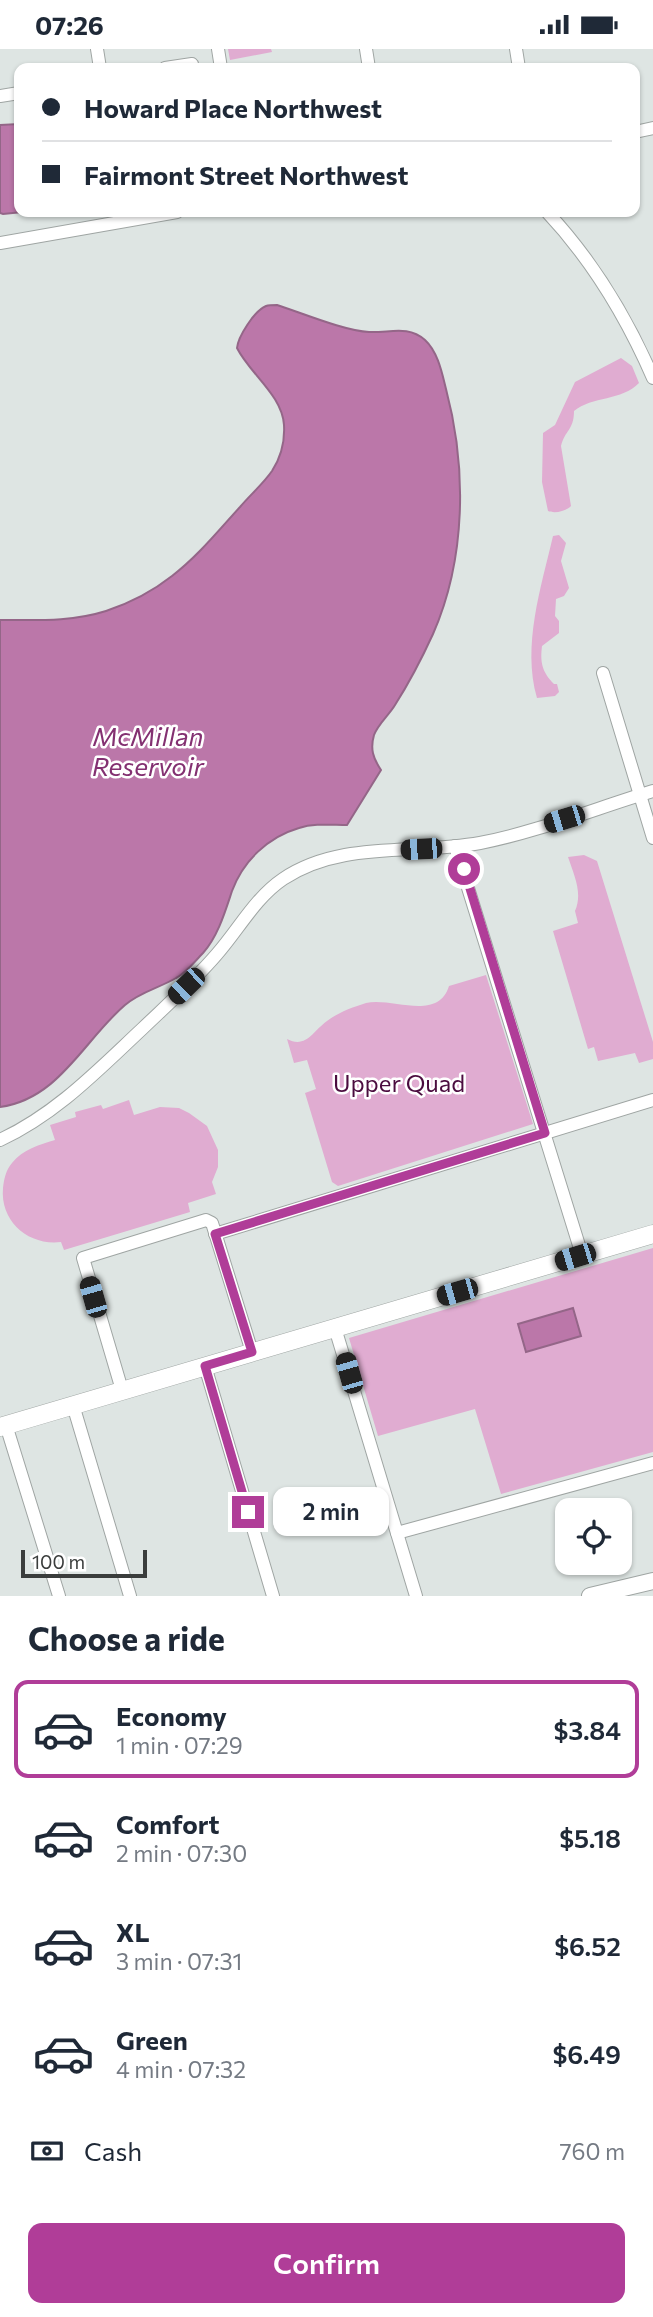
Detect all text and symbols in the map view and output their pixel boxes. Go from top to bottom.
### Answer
text: 07:26 [35,9,104,40]
text: Howard Place Northwest [84,92,382,123]
text: Fairmont Street Northwest [84,159,408,190]
water label: McMillan Reservoir [92,720,206,781]
car [541,803,588,835]
car [400,837,443,861]
route start [448,853,480,885]
car [164,964,209,1008]
park label: Upper Quad [333,1068,465,1097]
car [552,1241,599,1273]
car [78,1274,109,1320]
car [434,1276,481,1308]
car [334,1350,365,1396]
callout: 2 min [272,1487,388,1537]
route end [232,1496,264,1528]
text: 2 min [303,1497,359,1525]
map controls [555,1498,632,1575]
button: locate [555,1498,632,1575]
scale bar [21,1547,147,1579]
text: 100 m [32,1550,85,1573]
text: Choose a ride [28,1618,225,1658]
icon: car [32,1698,95,1761]
text: Economy [116,1700,227,1731]
text: $3.84 [553,1714,621,1745]
text: 1 min · 07:29 [116,1731,243,1759]
icon: car [32,1806,95,1869]
text: Comfort [116,1808,219,1839]
text: $5.18 [559,1822,621,1853]
text: 2 min · 07:30 [116,1839,247,1867]
icon: car [32,1914,95,1977]
text: XL [116,1916,150,1947]
text: $6.52 [554,1930,621,1961]
text: 3 min · 07:31 [116,1947,242,1975]
icon: car [32,2022,95,2085]
text: Green [116,2024,188,2055]
text: $6.49 [552,2038,621,2069]
text: 4 min · 07:32 [116,2055,246,2083]
icon: cash [28,2132,66,2170]
text: Cash [84,2135,142,2166]
text: 760 m [559,2137,625,2165]
button: Confirm [28,2223,625,2303]

